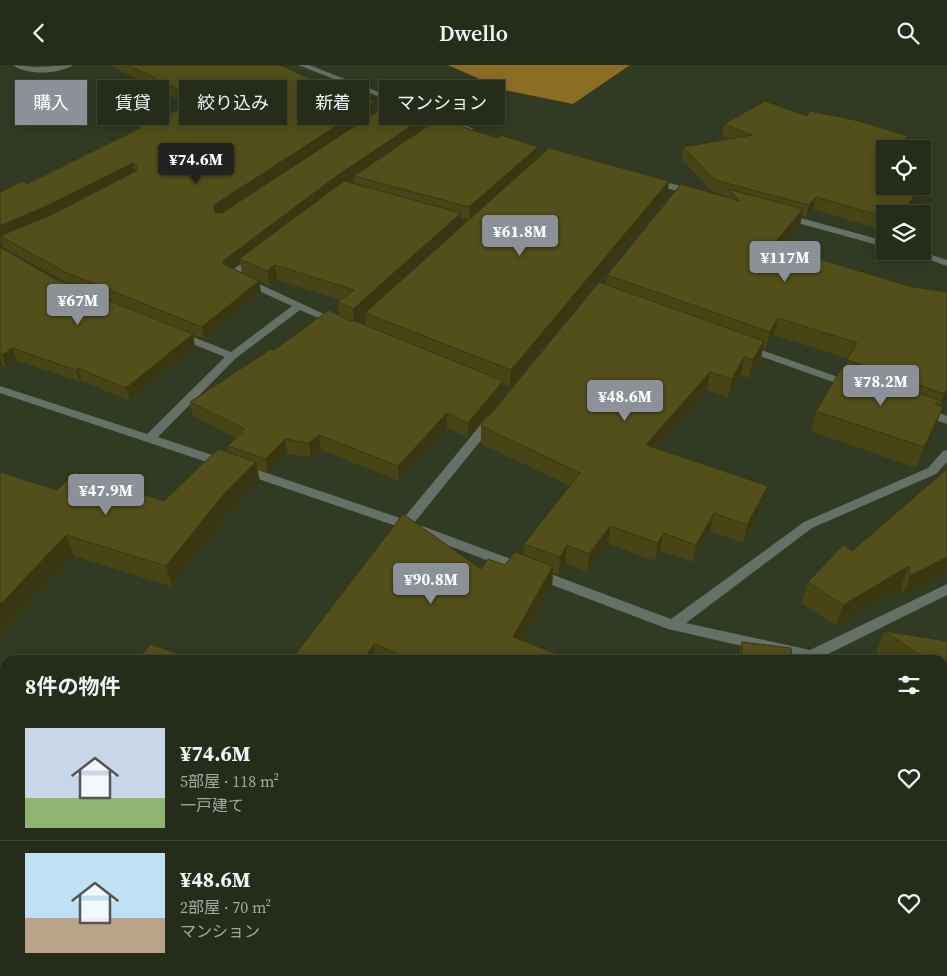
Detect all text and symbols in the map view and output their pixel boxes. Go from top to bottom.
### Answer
text: Dwello [439,18,508,48]
icon: back [25,19,53,47]
icon: search [894,19,922,47]
chip: 購入 [15,80,87,125]
chip: 賃貸 [97,80,169,125]
chip: 絞り込み [179,80,287,125]
chip: 新着 [297,80,369,125]
chip: マンション [379,80,505,125]
map controls [876,140,931,260]
button: locate [876,140,931,195]
pin: ¥74.6M [155,143,237,185]
text: ¥74.6M [169,148,223,170]
button: layers [876,205,931,260]
pin: ¥61.8M [479,215,561,257]
text: ¥61.8M [493,220,547,242]
pin: ¥117M [750,241,820,283]
text: ¥117M [760,246,810,268]
pin: ¥67M [48,283,108,326]
text: ¥67M [58,289,98,311]
pin: ¥78.2M [840,365,922,407]
text: ¥78.2M [854,370,908,392]
pin: ¥48.6M [584,379,666,422]
text: ¥48.6M [598,385,652,407]
pin: ¥47.9M [65,473,147,516]
text: ¥47.9M [79,479,133,501]
pin: ¥90.8M [390,563,472,605]
text: ¥90.8M [404,568,458,590]
icon: filters [895,671,923,699]
text: 8件の物件 [25,672,120,701]
text: ¥74.6M [180,739,251,768]
icon: home [65,748,125,808]
icon: heart [895,764,923,792]
text: 5部屋 · 118 m² [180,770,279,792]
text: 一戸建て [180,794,244,816]
text: ¥48.6M [180,865,251,894]
icon: home [65,873,125,933]
icon: heart [895,889,923,917]
text: 2部屋 · 70 m² [180,896,271,918]
text: マンション [180,920,260,942]

